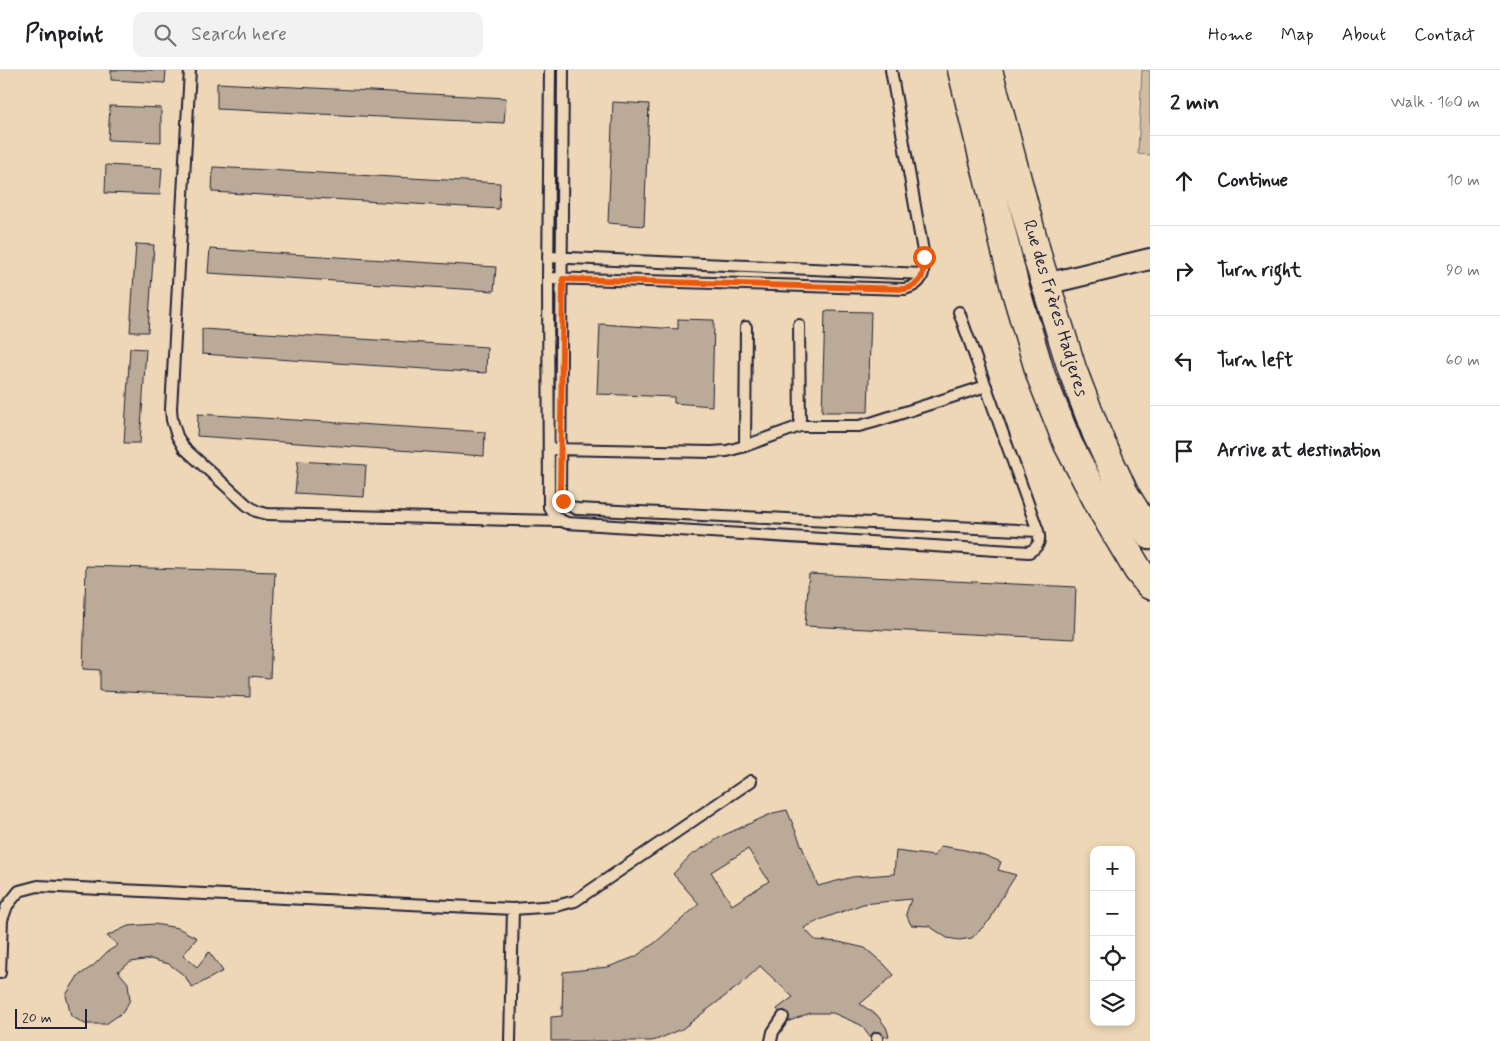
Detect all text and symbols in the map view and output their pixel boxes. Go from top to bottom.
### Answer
search box [133,12,483,57]
text: Pinpoint [25,19,103,50]
icon: search [151,21,179,49]
text: Search here [191,22,287,47]
text: Home [1208,23,1253,47]
text: Map [1281,23,1314,47]
text: About [1342,23,1386,47]
text: Contact [1414,23,1475,47]
text: 2 min [1170,89,1219,117]
text: Walk · 160 m [1390,92,1480,113]
icon: ahead [1170,167,1198,195]
text: Continue [1217,168,1288,193]
text: 10 m [1447,170,1480,191]
street label: Rue des Frères Hadjeres [1017,217,1093,400]
route start [913,246,936,269]
icon: right [1170,257,1198,285]
text: Turn right [1217,258,1301,283]
text: 90 m [1446,260,1480,281]
icon: left [1170,347,1198,375]
text: Turn left [1217,348,1293,373]
text: 60 m [1446,350,1480,371]
icon: arrive [1170,437,1198,465]
text: Arrive at destination [1217,438,1381,463]
route end [552,490,575,513]
map controls [1090,846,1135,1026]
button: + [1090,846,1135,891]
button: − [1090,891,1135,936]
button: locate [1090,936,1135,981]
button: layers [1090,981,1135,1026]
scale bar [15,1006,88,1029]
text: 20 m [22,1009,52,1027]

